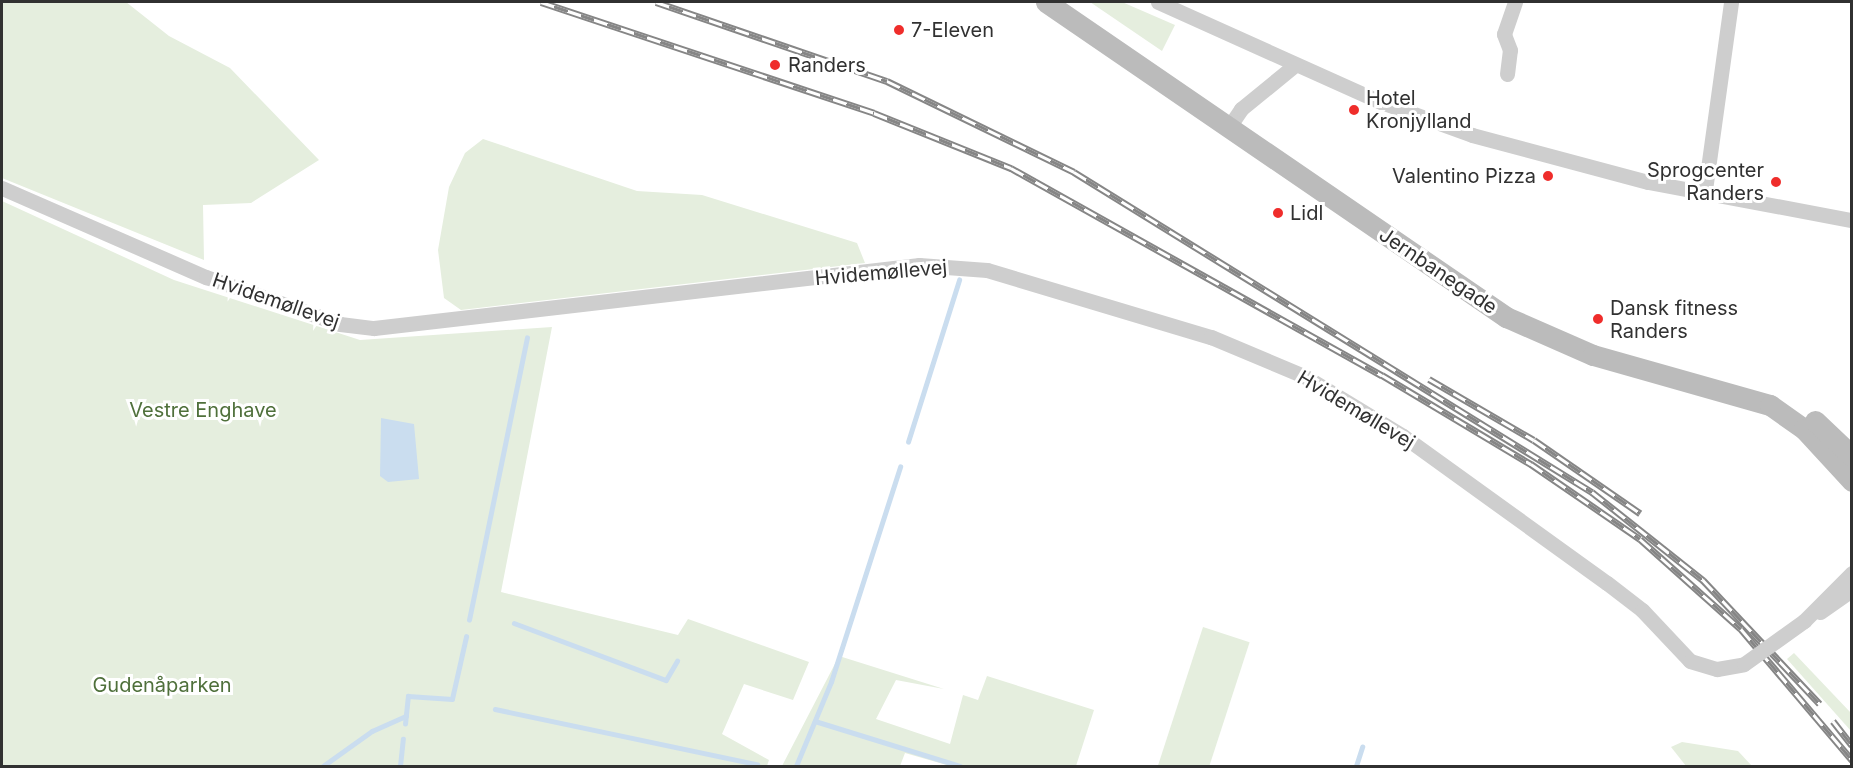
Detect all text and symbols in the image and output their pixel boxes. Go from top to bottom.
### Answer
place label: 7-Eleven [911,18,994,42]
marker: 7-Eleven [892,23,906,37]
place label: Randers [788,53,866,77]
marker: Randers [766,56,784,74]
place label: Hotel Kronjylland [1366,86,1472,133]
marker: Hotel Kronjylland [1347,103,1361,117]
place label: Sprogcenter Randers [1647,158,1764,205]
place label: Valentino Pizza [1392,164,1536,188]
marker: Valentino Pizza [1541,169,1555,183]
marker: Sprogcenter Randers [1769,175,1783,189]
place label: Lidl [1290,201,1323,225]
marker: Lidl [1271,206,1285,220]
street label: Jernbanegade [1374,223,1502,319]
street label: Hvidemøllevej [814,255,948,291]
street label: Hvidemøllevej [209,268,343,334]
place label: Dansk fitness Randers [1610,296,1738,343]
marker: Dansk fitness Randers [1591,312,1605,326]
street label: Hvidemøllevej [1293,366,1419,454]
park label: Vestre Enghave [129,398,277,422]
park label: Gudenåparken [92,673,232,697]

